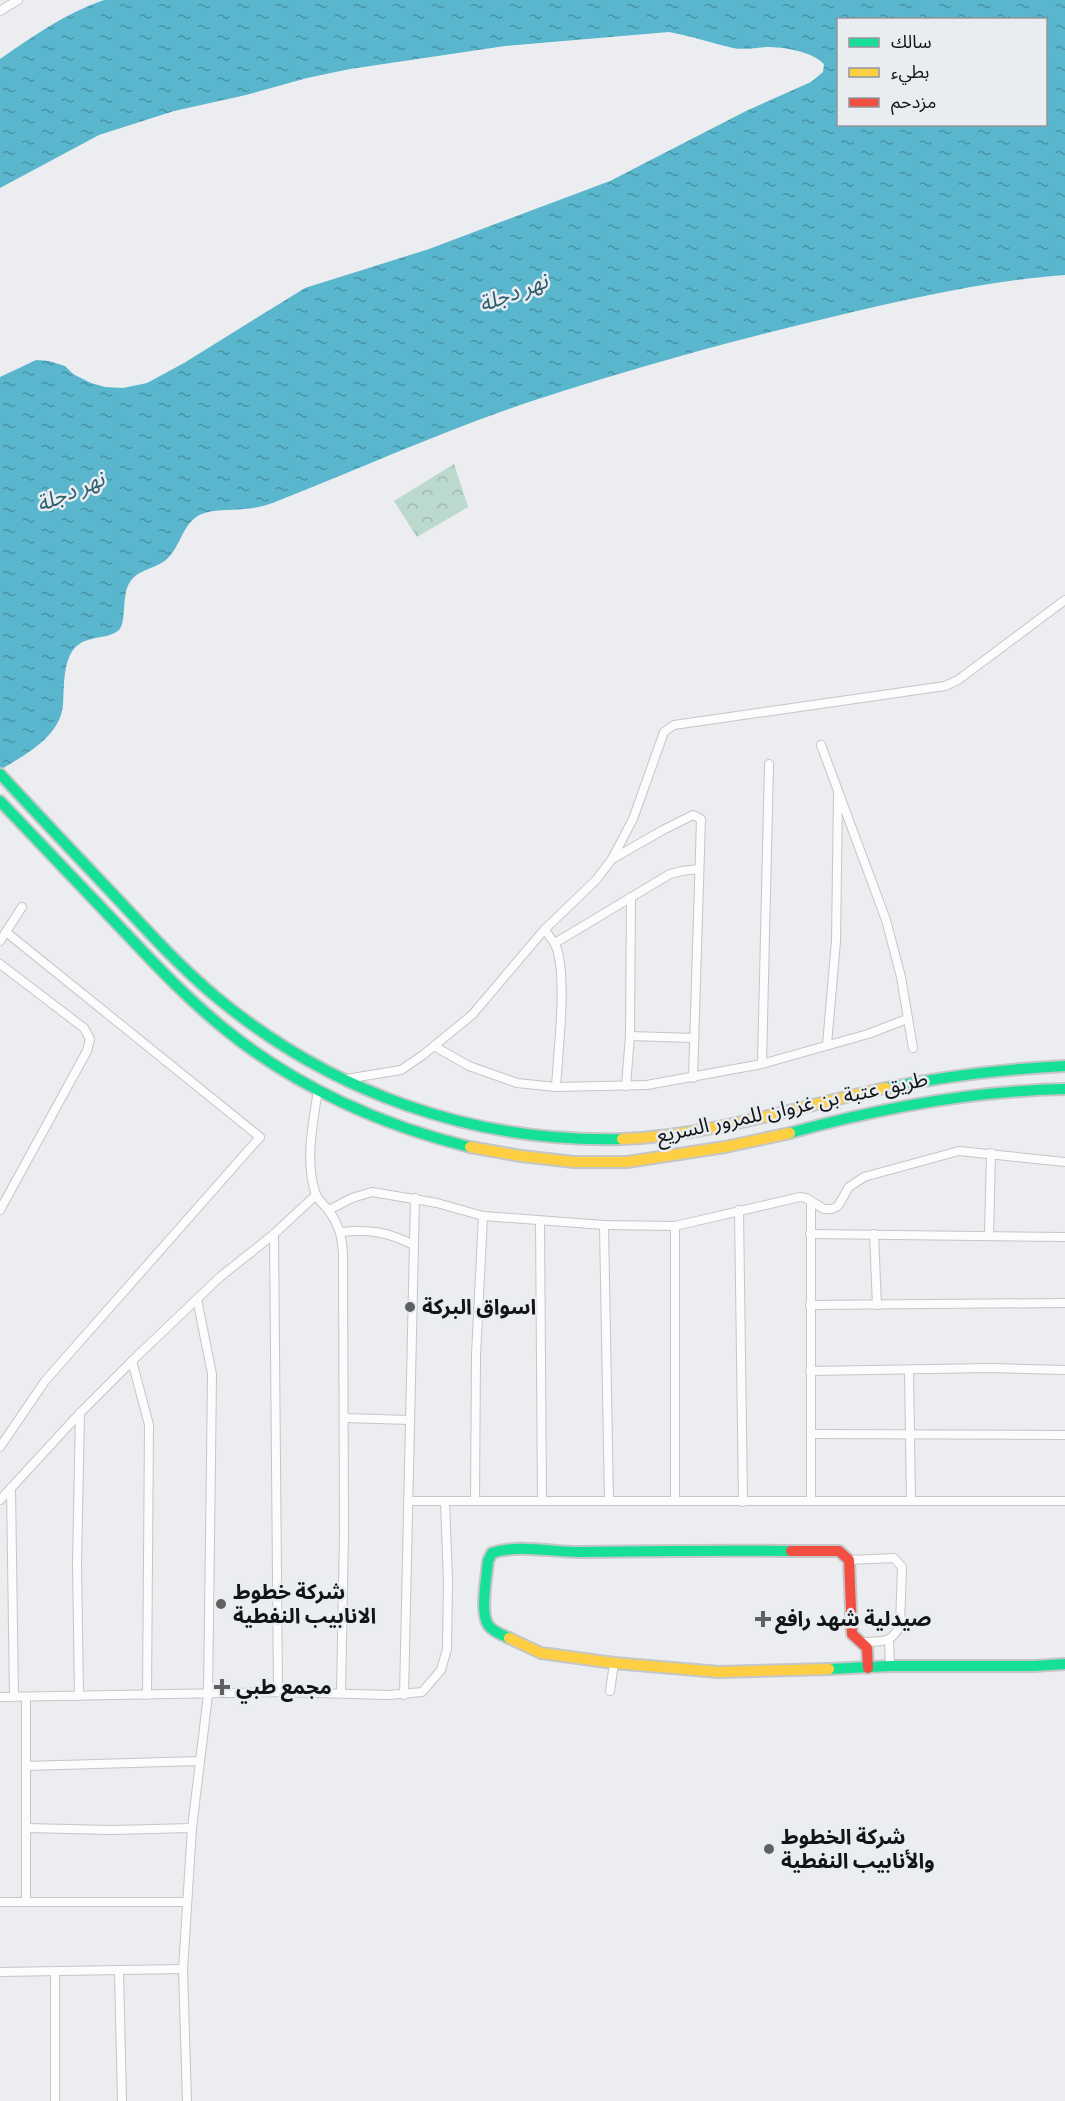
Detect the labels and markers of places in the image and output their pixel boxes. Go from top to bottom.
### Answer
place label: اسواق البركة [422,1294,536,1320]
marker: اسواق البركة [403,1300,417,1314]
place label: شركة خطوط الانابيب النفطية [233,1579,376,1629]
marker: شركة خطوط الانابيب النفطية [214,1597,228,1611]
place label: صيدلية شهد رافع [775,1606,932,1634]
marker: صيدلية شهد رافع [756,1612,770,1626]
place label: مجمع طبي [236,1674,332,1704]
marker: مجمع طبي [213,1678,231,1696]
place label: شركة الخطوط والأنابيب النفطية [781,1824,935,1874]
marker: شركة الخطوط والأنابيب النفطية [762,1842,776,1856]

